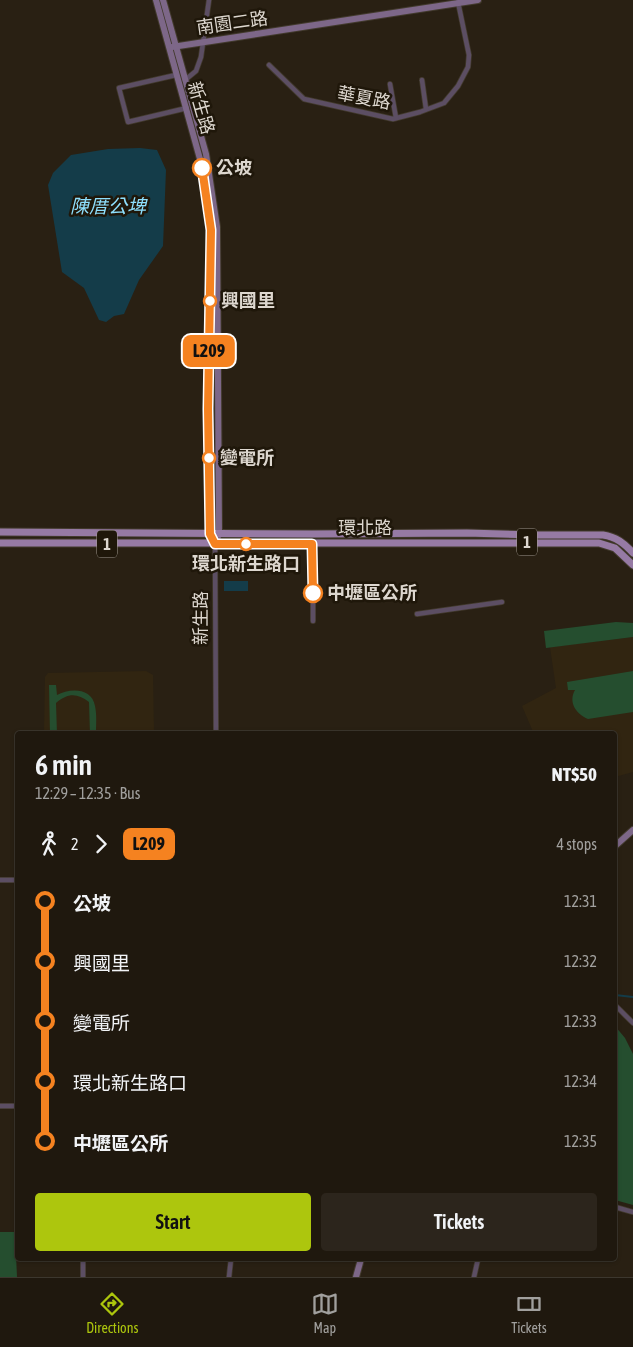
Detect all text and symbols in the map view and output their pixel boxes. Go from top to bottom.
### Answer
street label: 南園二路 [195,7,269,38]
street label: 新生路 [184,79,219,137]
street label: 華夏路 [336,82,393,113]
place label: 公坡 [216,157,252,178]
marker: 公坡 [192,158,212,178]
water label: 陳厝公埤 [70,195,148,217]
place label: 興國里 [221,290,275,311]
marker: 興國里 [203,294,217,308]
line badge: L209 [174,335,244,367]
text: L209 [193,340,225,361]
place label: 變電所 [220,447,274,468]
marker: 變電所 [202,451,216,465]
street label: 環北路 [338,517,392,538]
road number: 1 [517,528,537,556]
road number: 1 [97,530,117,558]
marker: 環北新生路口 [239,537,253,551]
place label: 環北新生路口 [192,553,300,574]
place label: 中壢區公所 [327,582,417,603]
marker: 中壢區公所 [303,583,323,603]
street label: 新生路 [190,591,211,645]
text: 6 min [35,749,92,781]
text: NT$50 [552,763,597,785]
text: 12:29 – 12:35 · Bus [35,784,140,802]
icon: walk [35,830,63,858]
icon: forward [87,830,115,858]
text: L209 [133,833,165,854]
text: 2 [71,835,79,853]
text: 4 stops [556,835,597,853]
text: 公坡 [73,892,111,914]
text: 12:31 [564,892,597,910]
text: 興國里 [73,952,130,974]
text: 12:32 [564,952,597,970]
text: 變電所 [73,1012,130,1034]
text: 12:33 [564,1012,597,1030]
text: 環北新生路口 [73,1072,187,1094]
text: 12:34 [564,1072,597,1090]
text: 中壢區公所 [73,1132,168,1154]
text: 12:35 [564,1132,597,1150]
button: Start [35,1193,311,1251]
button: Tickets [321,1193,597,1251]
tab: Directions [86,1290,138,1336]
tab: Map [311,1290,339,1336]
tab: Tickets [511,1290,547,1336]

